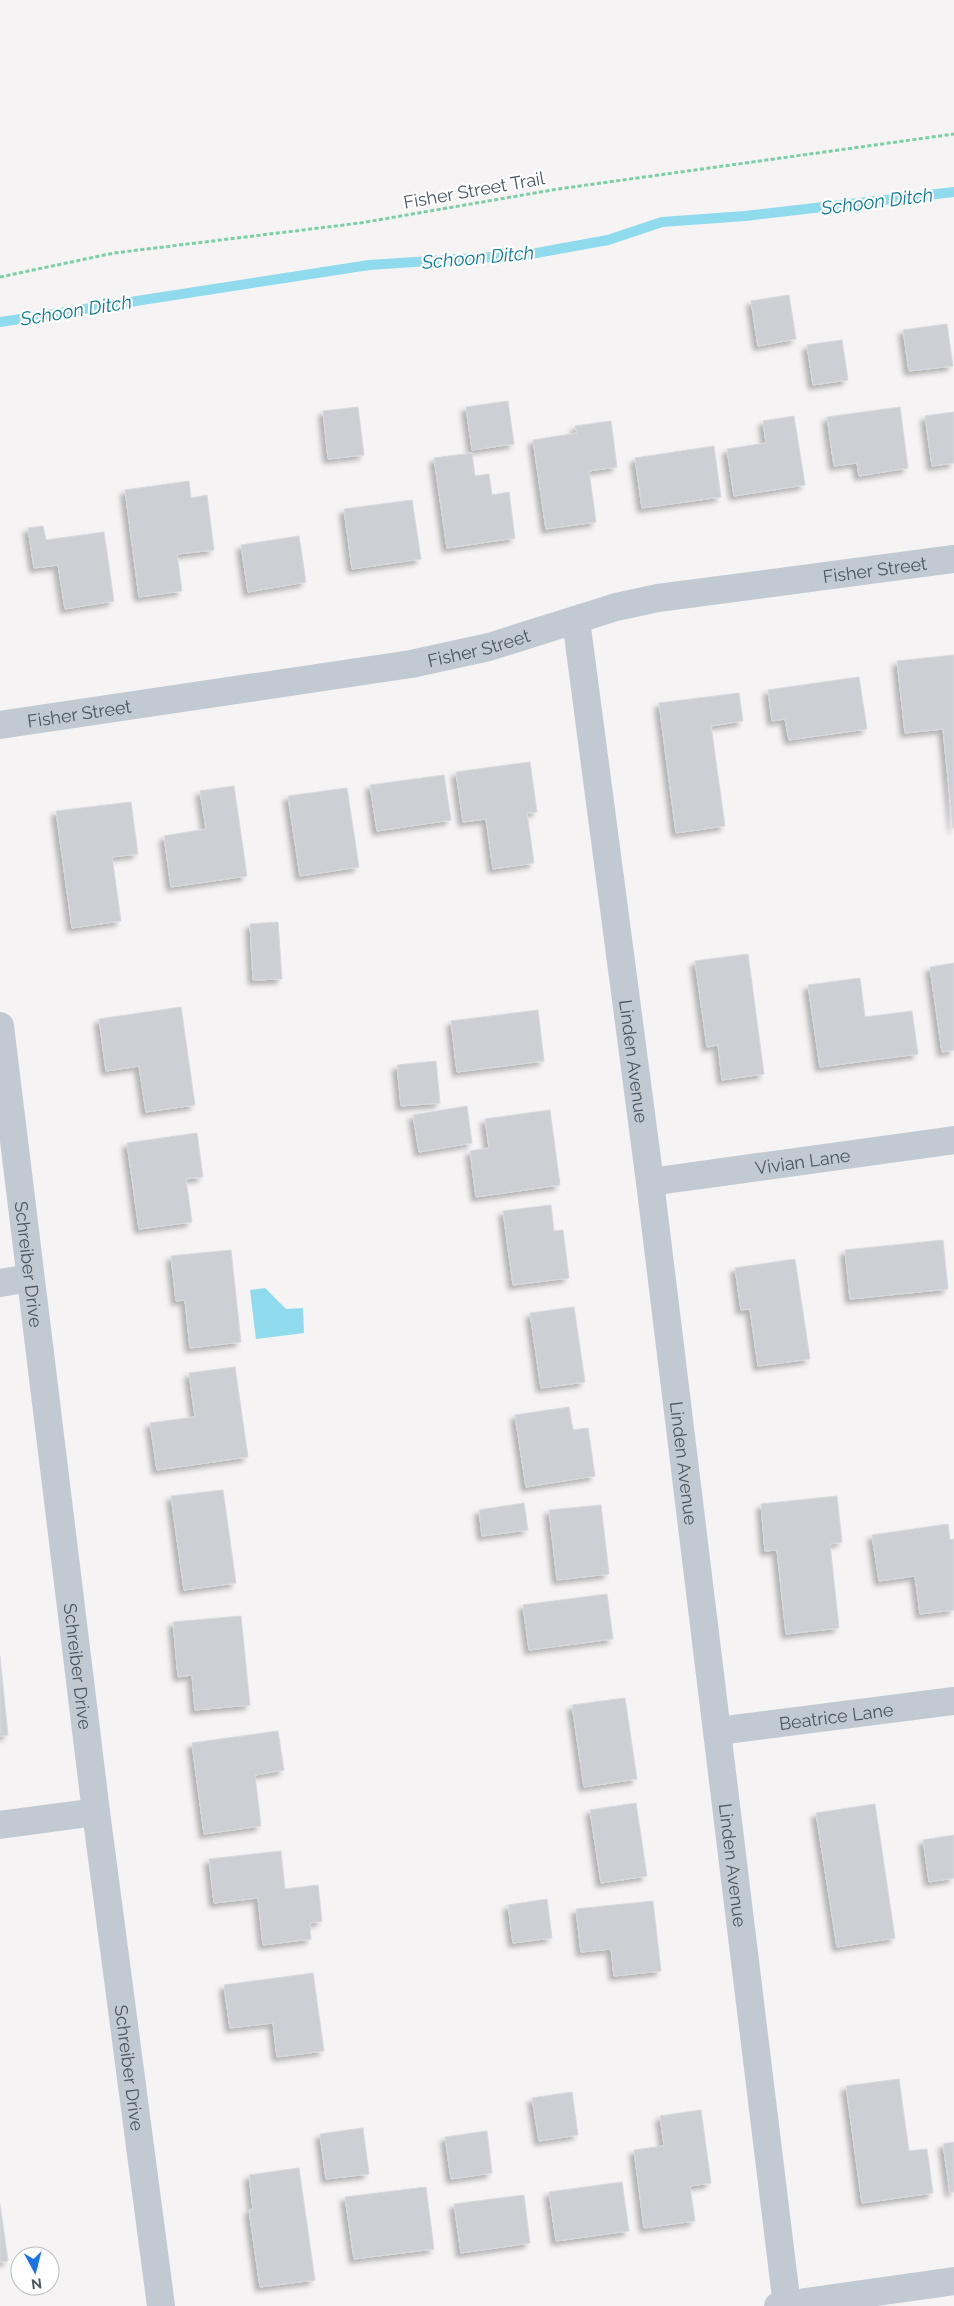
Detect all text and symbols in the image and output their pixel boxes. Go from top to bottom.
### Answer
street label: Fisher Street Trail [402,167,546,213]
water label: Schoon Ditch [819,183,934,219]
water label: Schoon Ditch [420,241,535,273]
water label: Schoon Ditch [18,290,133,330]
street label: Fisher Street [821,552,928,587]
street label: Fisher Street [425,624,532,671]
street label: Fisher Street [26,695,132,731]
street label: Linden Avenue [616,998,653,1125]
street label: Vivian Lane [754,1144,852,1178]
street label: Schreiber Drive [11,1200,47,1329]
street label: Linden Avenue [666,1400,702,1527]
street label: Schreiber Drive [60,1602,96,1731]
street label: Beatrice Lane [778,1698,895,1734]
street label: Linden Avenue [715,1802,751,1929]
street label: Schreiber Drive [111,2004,148,2133]
north arrow [10,2246,60,2296]
text: N [30,2275,43,2292]

